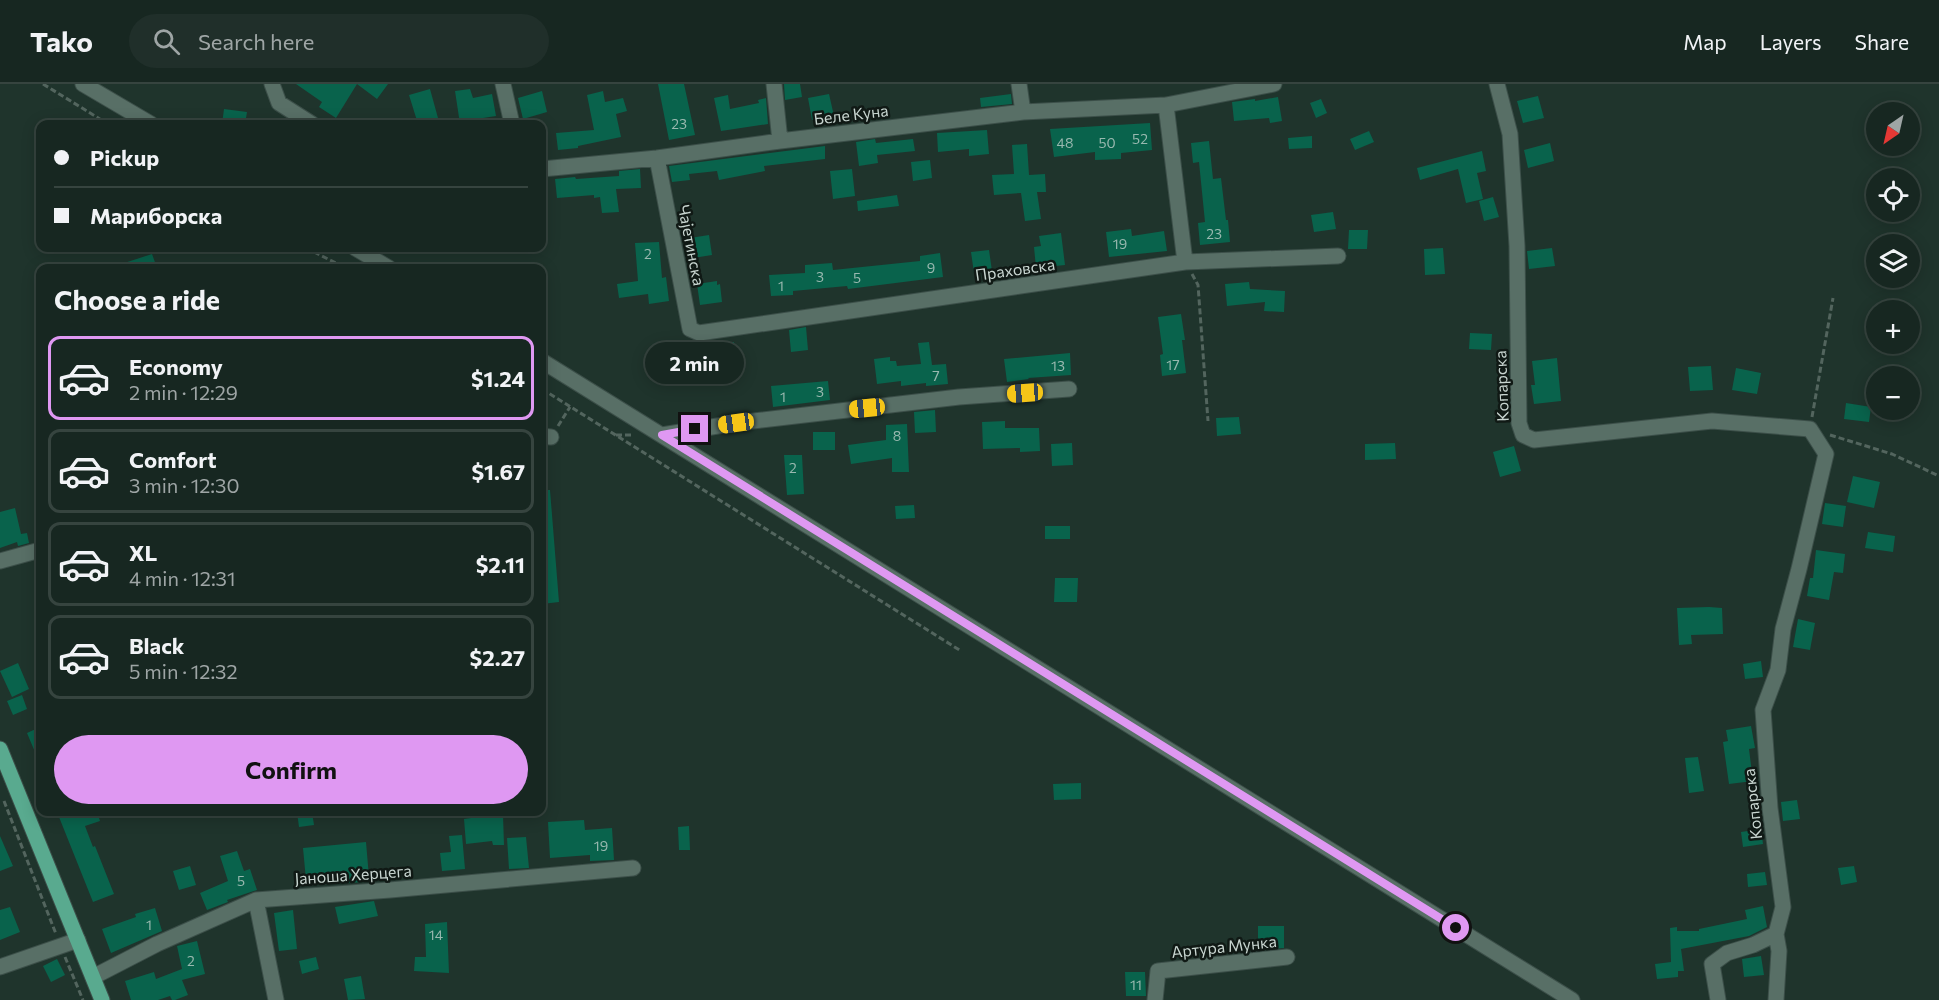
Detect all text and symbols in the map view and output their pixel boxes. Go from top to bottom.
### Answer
search box [129,14,549,68]
text: Tako [30,24,93,58]
icon: search [150,25,183,58]
text: Search here [198,28,314,55]
text: Map [1683,29,1727,54]
text: Layers [1760,29,1822,54]
text: Share [1855,29,1909,54]
street label: Беле Куна [813,100,889,128]
north arrow [1866,102,1920,156]
map controls [1866,102,1920,420]
house number: 23 [671,115,687,132]
house number: 52 [1132,130,1148,147]
house number: 48 [1057,134,1073,151]
house number: 50 [1098,134,1116,151]
text: Pickup [90,144,159,171]
button: locate [1866,168,1920,222]
text: Мариборска [90,202,222,229]
street label: Чајетинска [675,203,709,287]
house number: 23 [1206,225,1222,242]
button: layers [1866,234,1920,288]
house number: 19 [1113,235,1127,252]
house number: 2 [644,245,652,262]
street label: Праховска [974,254,1056,284]
house number: 9 [927,259,935,276]
house number: 3 [816,268,824,285]
house number: 5 [853,269,861,286]
house number: 1 [778,277,784,294]
text: Choose a ride [54,283,220,316]
button: + [1866,300,1920,354]
callout: 2 min [646,342,744,384]
street label: Копарска [1490,350,1512,422]
icon: car [57,351,111,405]
text: 2 min [670,351,719,375]
text: Economy [129,353,223,380]
house number: 17 [1166,356,1180,373]
house number: 13 [1051,357,1065,374]
text: $1.24 [471,365,525,392]
button: − [1866,366,1920,420]
house number: 7 [932,367,940,384]
text: 2 min · 12:29 [129,380,238,404]
house number: 3 [816,383,824,400]
car [1006,383,1044,403]
house number: 1 [780,388,786,405]
car [848,397,886,419]
car [717,412,755,434]
route end [681,415,708,442]
house number: 8 [893,427,901,444]
icon: car [57,444,111,498]
text: Comfort [129,446,217,473]
text: $1.67 [471,458,525,485]
house number: 2 [789,459,797,476]
text: 3 min · 12:30 [129,473,240,497]
icon: car [57,537,111,591]
text: XL [129,539,157,566]
text: $2.11 [476,551,525,578]
text: 4 min · 12:31 [129,566,236,590]
icon: car [57,630,111,684]
text: Black [129,632,184,659]
text: $2.27 [470,644,525,671]
text: 5 min · 12:32 [129,659,238,683]
button: Confirm [54,735,528,804]
street label: Копарска [1739,768,1765,840]
house number: 19 [594,837,608,854]
street label: Јаноша Херцега [294,860,412,888]
house number: 5 [237,872,245,889]
route start [1442,914,1469,941]
house number: 1 [146,916,152,933]
house number: 14 [429,926,444,943]
street label: Артура Мунка [1170,931,1278,961]
house number: 2 [187,952,195,969]
house number: 11 [1130,976,1142,993]

